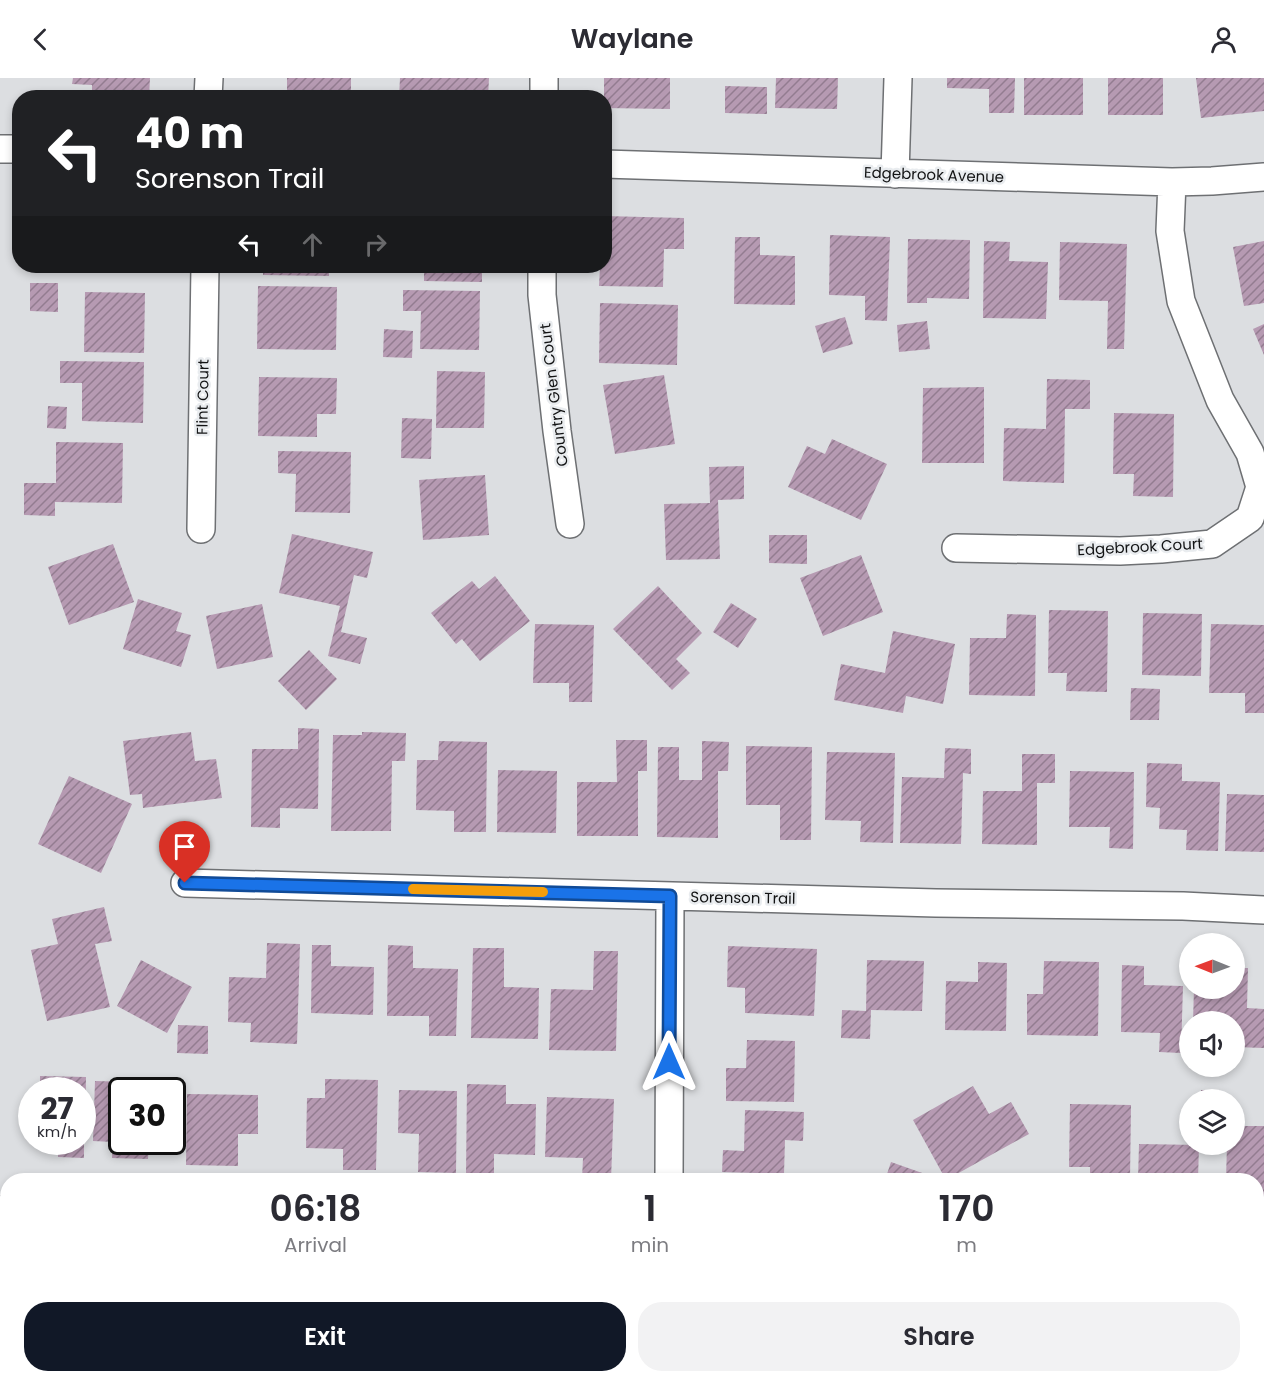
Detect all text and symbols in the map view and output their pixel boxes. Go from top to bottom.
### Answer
text: Waylane [571,20,693,57]
icon: back [24,23,57,56]
icon: person [1207,23,1240,56]
text: 40 m [135,104,244,163]
icon: left [36,114,114,192]
text: Sorenson Trail [135,160,324,197]
street label: Edgebrook Avenue [864,162,1004,187]
icon: left [233,228,266,261]
icon: ahead [296,228,329,261]
icon: right [359,228,392,261]
street label: Country Glen Court [534,322,573,468]
street label: Flint Court [191,359,214,435]
street label: Edgebrook Court [1077,533,1203,560]
pin [159,821,210,883]
icon: arrive [168,830,201,863]
street label: Sorenson Trail [690,886,796,909]
north arrow [1179,933,1245,999]
map controls [1179,933,1245,1155]
button: sound [1179,1011,1245,1077]
position arrow [637,1030,701,1094]
speed limit sign: 30 [108,1077,186,1155]
text: 27 [40,1087,74,1130]
button: layers [1179,1089,1245,1155]
text: km/h [37,1121,77,1142]
text: 06:18 [269,1183,361,1234]
text: 1 [643,1183,656,1234]
text: 170 [939,1183,995,1234]
text: Arrival [284,1231,347,1259]
text: min [631,1231,669,1259]
text: m [956,1231,977,1259]
button: Exit [24,1302,626,1371]
button: Share [638,1302,1240,1371]

